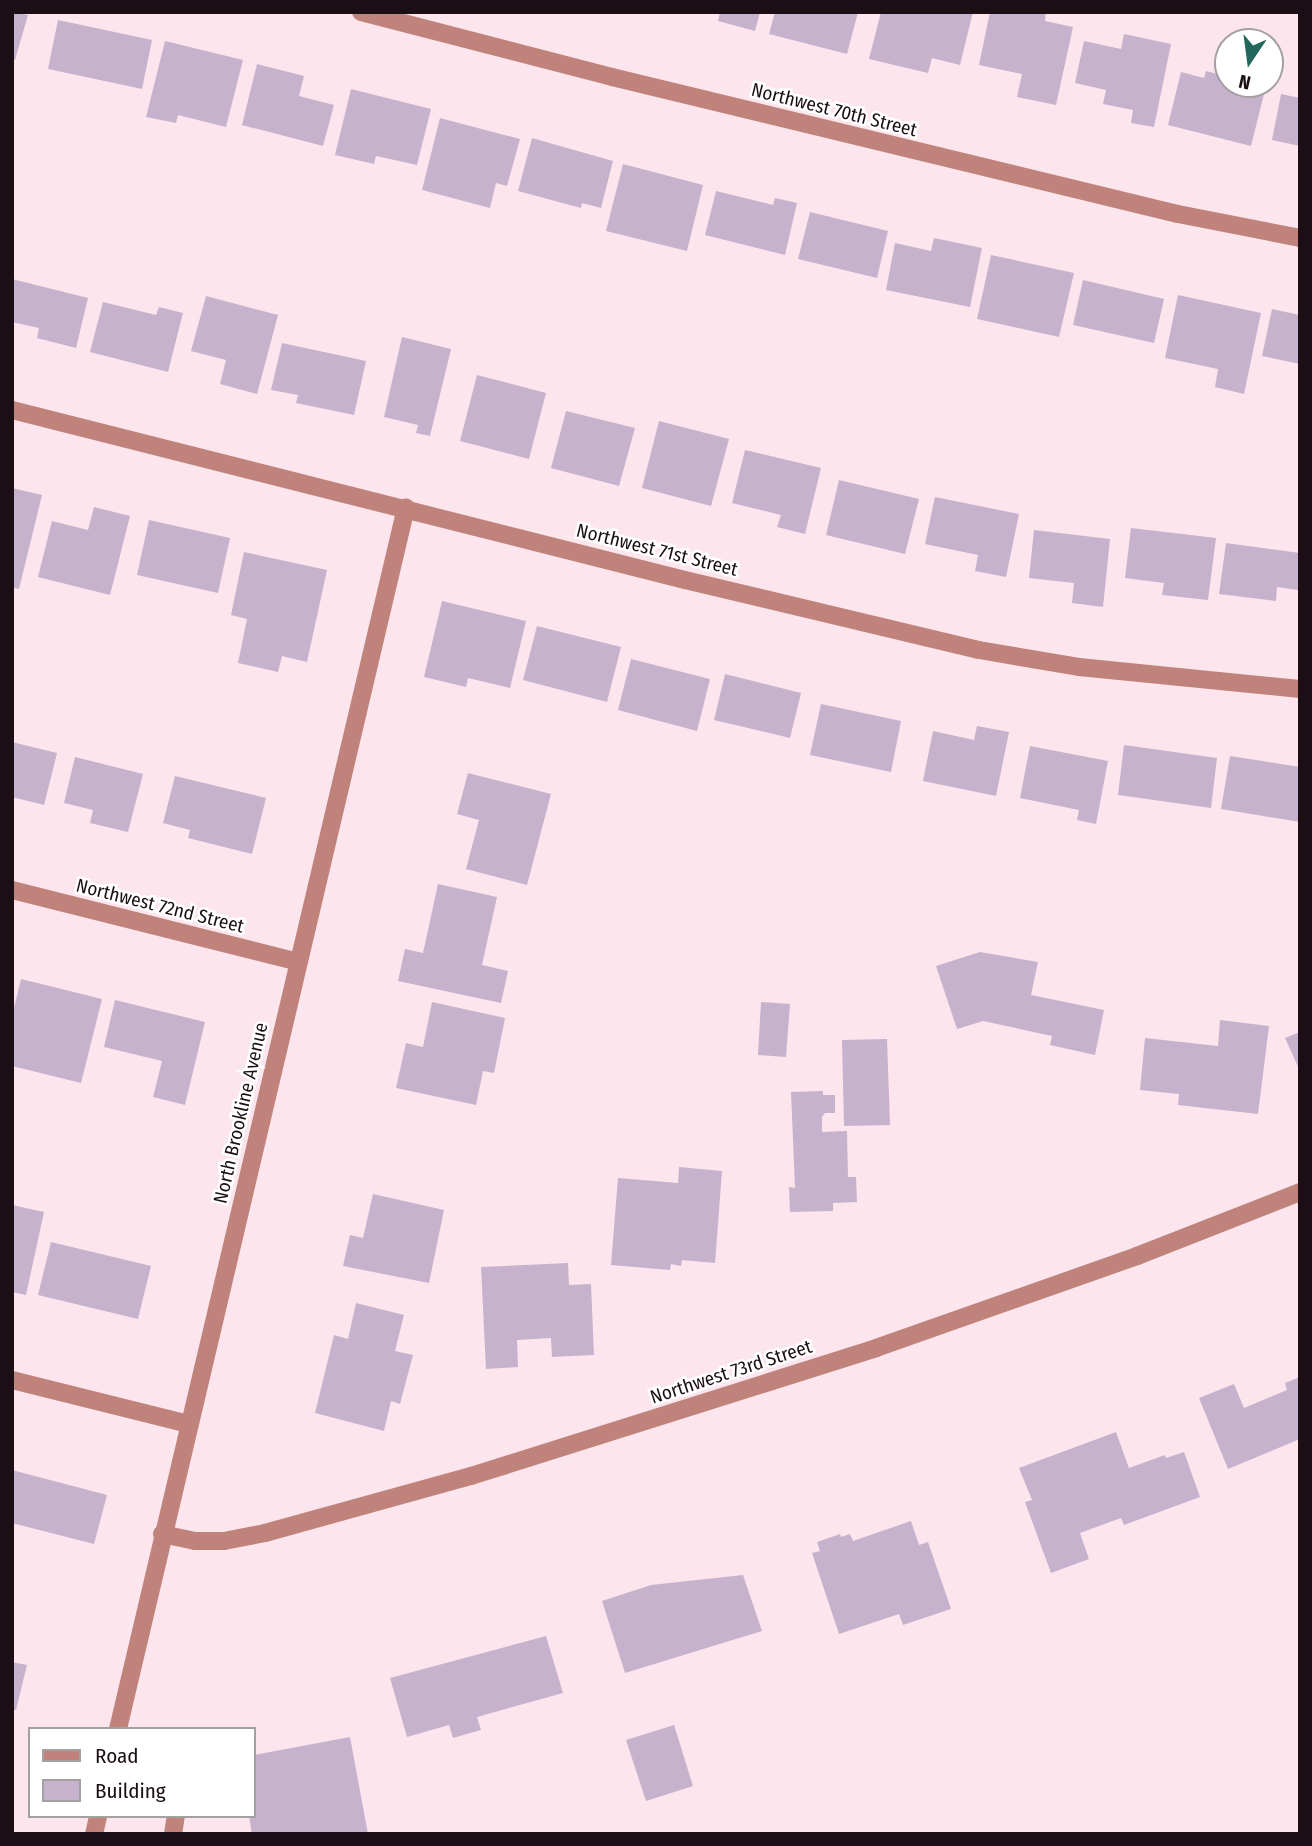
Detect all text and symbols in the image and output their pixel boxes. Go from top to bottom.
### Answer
north arrow [1214,28,1284,98]
text: N [1236,70,1253,94]
street label: Northwest 70th Street [749,78,919,142]
street label: Northwest 71st Street [574,519,740,581]
street label: Northwest 72nd Street [74,874,246,938]
street label: North Brookline Avenue [209,1020,273,1206]
street label: Northwest 73rd Street [647,1335,815,1409]
legend [28,1727,256,1818]
text: Road [95,1743,139,1769]
text: Building [95,1778,166,1804]

